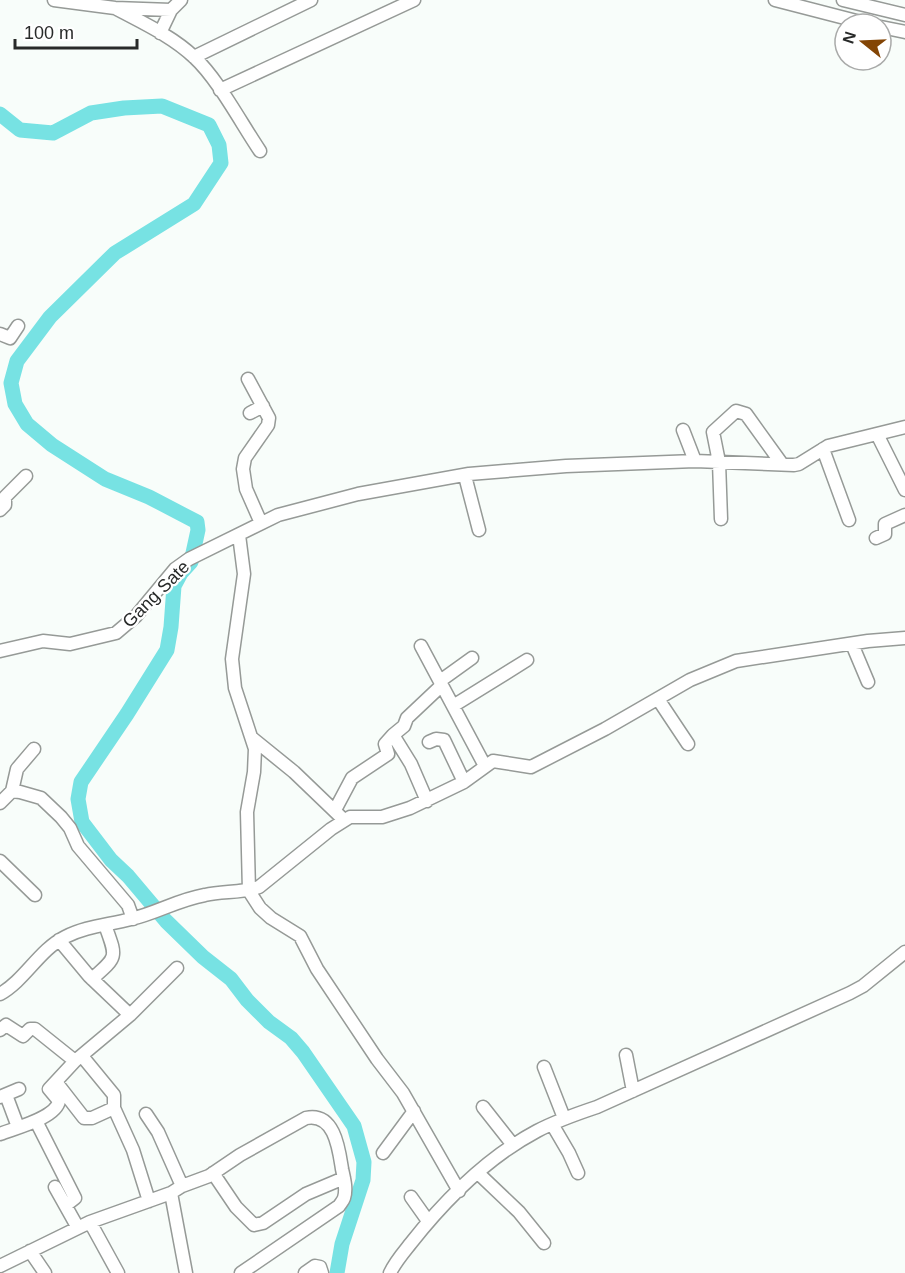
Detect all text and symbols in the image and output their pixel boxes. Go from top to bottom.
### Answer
scale bar [15,12,136,50]
north arrow [833,12,893,72]
text: 100 m [24,23,74,43]
text: N [839,29,859,46]
street label: Gang Sate [119,557,193,631]

